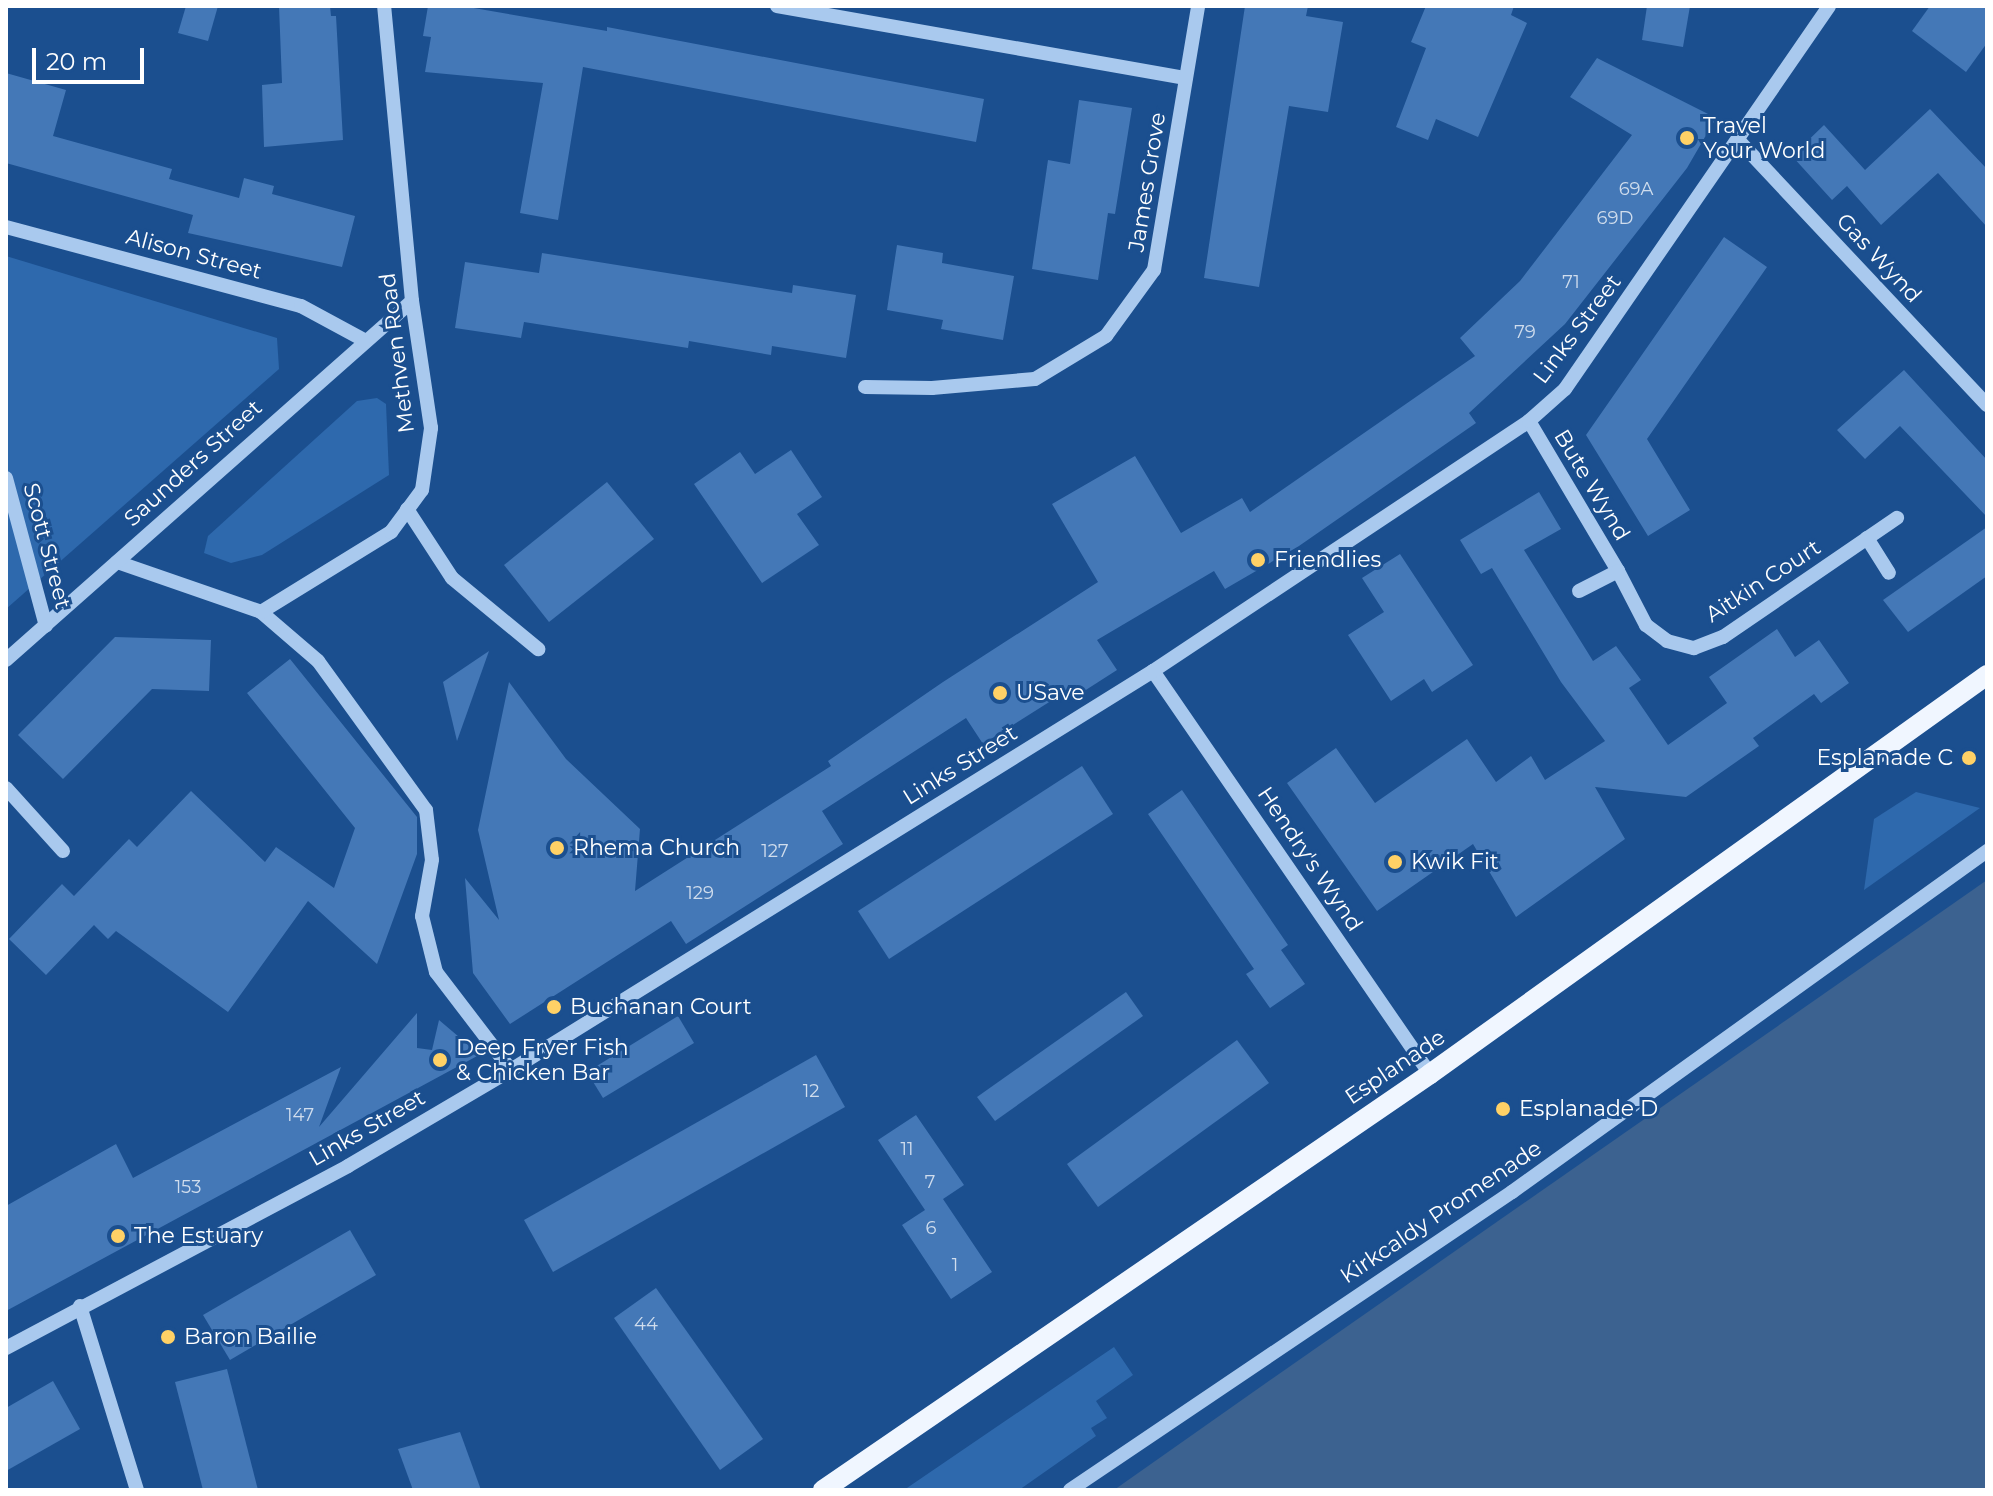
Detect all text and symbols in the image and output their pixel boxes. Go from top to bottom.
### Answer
scale bar [36,32,148,82]
text: 20 m [46,47,107,76]
street label: James Grove [1123,110,1171,254]
place label: Travel Your World [1703,112,1825,164]
marker: Travel Your World [1678,129,1696,147]
house number: 69A [1619,178,1653,200]
house number: 69D [1597,207,1633,229]
street label: Gas Wynd [1831,208,1927,308]
street label: Alison Street [123,223,265,285]
street label: Links Street [1527,269,1627,389]
house number: 71 [1562,271,1580,293]
street label: Methven Road [374,272,420,434]
house number: 79 [1514,321,1536,343]
street label: Saunders Street [119,394,267,532]
street label: Bute Wynd [1548,425,1636,545]
street label: Scott Street [18,480,76,612]
street label: Aitkin Court [1700,534,1826,628]
place label: Friendlies [1274,547,1381,573]
marker: Friendlies [1249,551,1267,569]
place label: USave [1016,680,1085,706]
marker: USave [991,684,1009,702]
street label: Links Street [898,719,1022,811]
place label: Esplanade C [1816,745,1953,771]
marker: Esplanade C [1960,749,1978,767]
street label: Hendry's Wynd [1252,782,1368,936]
place label: Rhema Church [573,835,740,861]
marker: Rhema Church [548,839,566,857]
house number: 127 [761,840,789,862]
place label: Kwik Fit [1411,849,1499,875]
marker: Kwik Fit [1386,853,1404,871]
house number: 129 [686,882,714,904]
place label: Buchanan Court [570,994,752,1020]
marker: Buchanan Court [545,998,563,1016]
street label: Esplanade [1340,1024,1450,1110]
place label: Deep Fryer Fish & Chicken Bar [456,1034,629,1086]
marker: Deep Fryer Fish & Chicken Bar [431,1051,449,1069]
house number: 12 [803,1080,819,1102]
street label: Links Street [304,1084,430,1172]
place label: Esplanade D [1519,1096,1658,1122]
marker: Esplanade D [1494,1100,1512,1118]
house number: 147 [286,1104,314,1126]
street label: Kirkcaldy Promenade [1335,1135,1547,1289]
house number: 11 [901,1138,913,1160]
house number: 7 [925,1171,935,1193]
house number: 153 [175,1176,201,1198]
house number: 6 [926,1217,936,1239]
place label: The Estuary [134,1223,263,1249]
marker: The Estuary [109,1227,127,1245]
house number: 1 [952,1254,958,1276]
house number: 44 [634,1313,658,1335]
place label: Baron Bailie [184,1324,317,1350]
marker: Baron Bailie [159,1328,177,1346]

